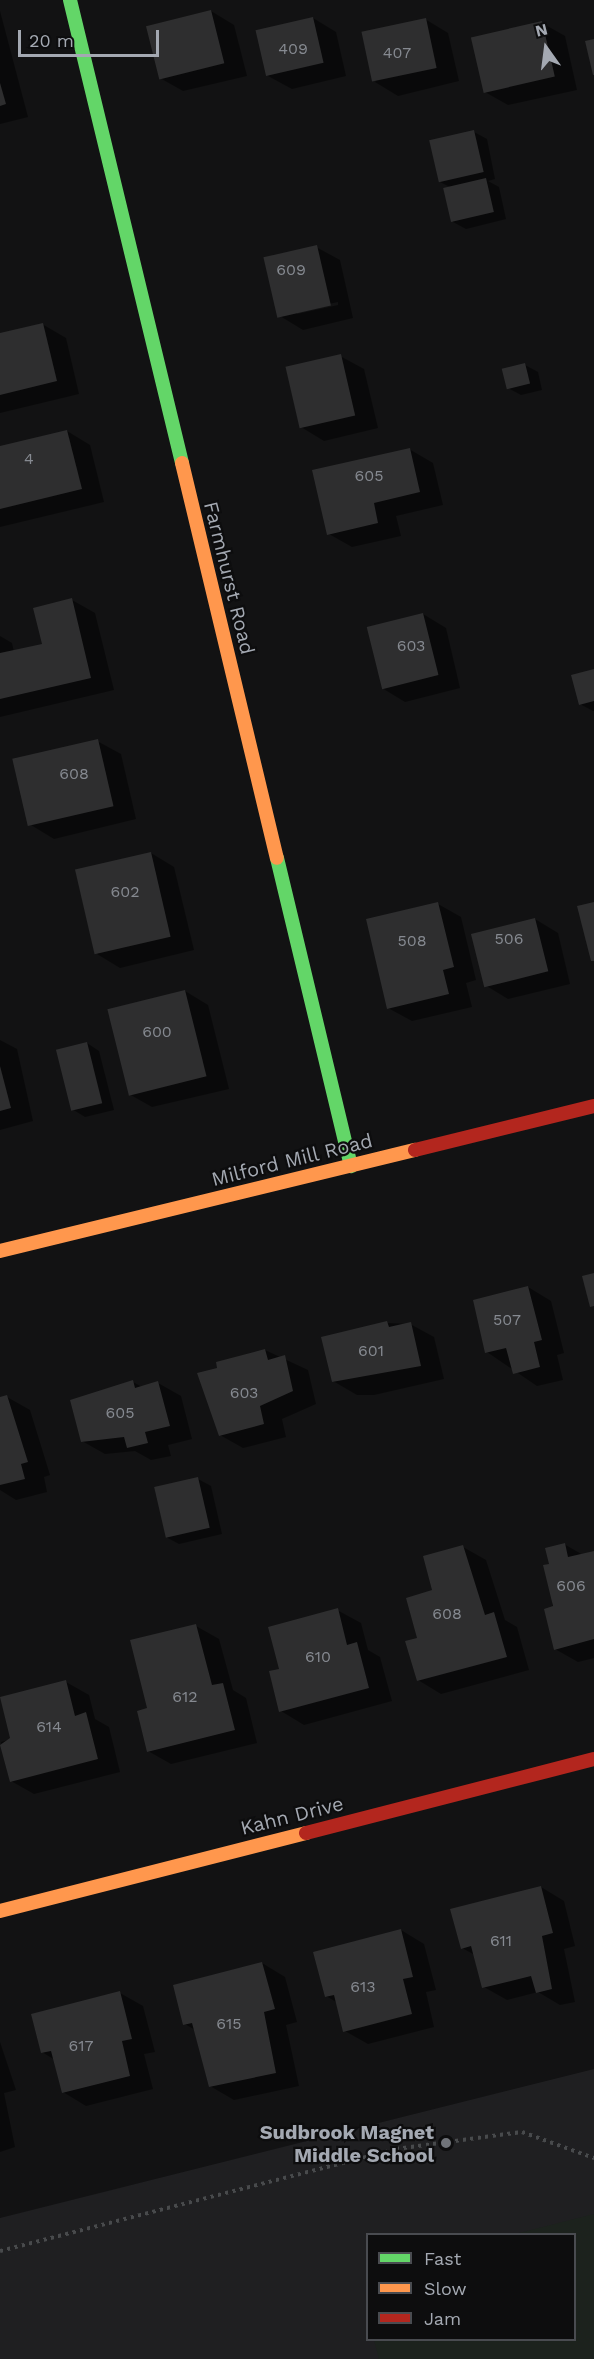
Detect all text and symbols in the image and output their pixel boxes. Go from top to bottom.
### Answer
scale bar [21,18,162,56]
north arrow [516,18,576,78]
text: N [533,19,550,41]
text: 20 m [29,30,74,51]
house number: 409 [278,39,308,59]
house number: 407 [383,43,411,63]
house number: 609 [276,260,306,280]
house number: 4 [24,449,34,469]
house number: 605 [355,466,383,486]
street label: Farmhurst Road [198,499,260,657]
house number: 603 [397,636,425,656]
house number: 608 [59,764,89,784]
house number: 602 [110,882,140,902]
house number: 506 [495,929,523,949]
house number: 508 [397,931,427,951]
house number: 600 [142,1022,172,1042]
street label: Milford Mill Road [209,1128,375,1192]
house number: 507 [493,1310,521,1330]
house number: 601 [358,1341,384,1361]
house number: 603 [230,1383,258,1403]
house number: 605 [106,1403,134,1423]
house number: 606 [556,1576,586,1596]
house number: 608 [432,1604,462,1624]
house number: 610 [305,1647,331,1667]
house number: 612 [172,1687,198,1707]
house number: 614 [36,1717,62,1737]
street label: Kahn Drive [238,1792,346,1840]
house number: 611 [490,1931,512,1951]
house number: 613 [350,1977,376,1997]
house number: 615 [216,2014,242,2034]
house number: 617 [69,2036,93,2056]
place label: Sudbrook Magnet Middle School [259,2120,434,2167]
marker: Sudbrook Magnet Middle School [439,2136,453,2150]
legend [366,2233,576,2341]
text: Fast [424,2248,461,2269]
text: Slow [424,2278,467,2299]
text: Jam [424,2308,461,2329]

